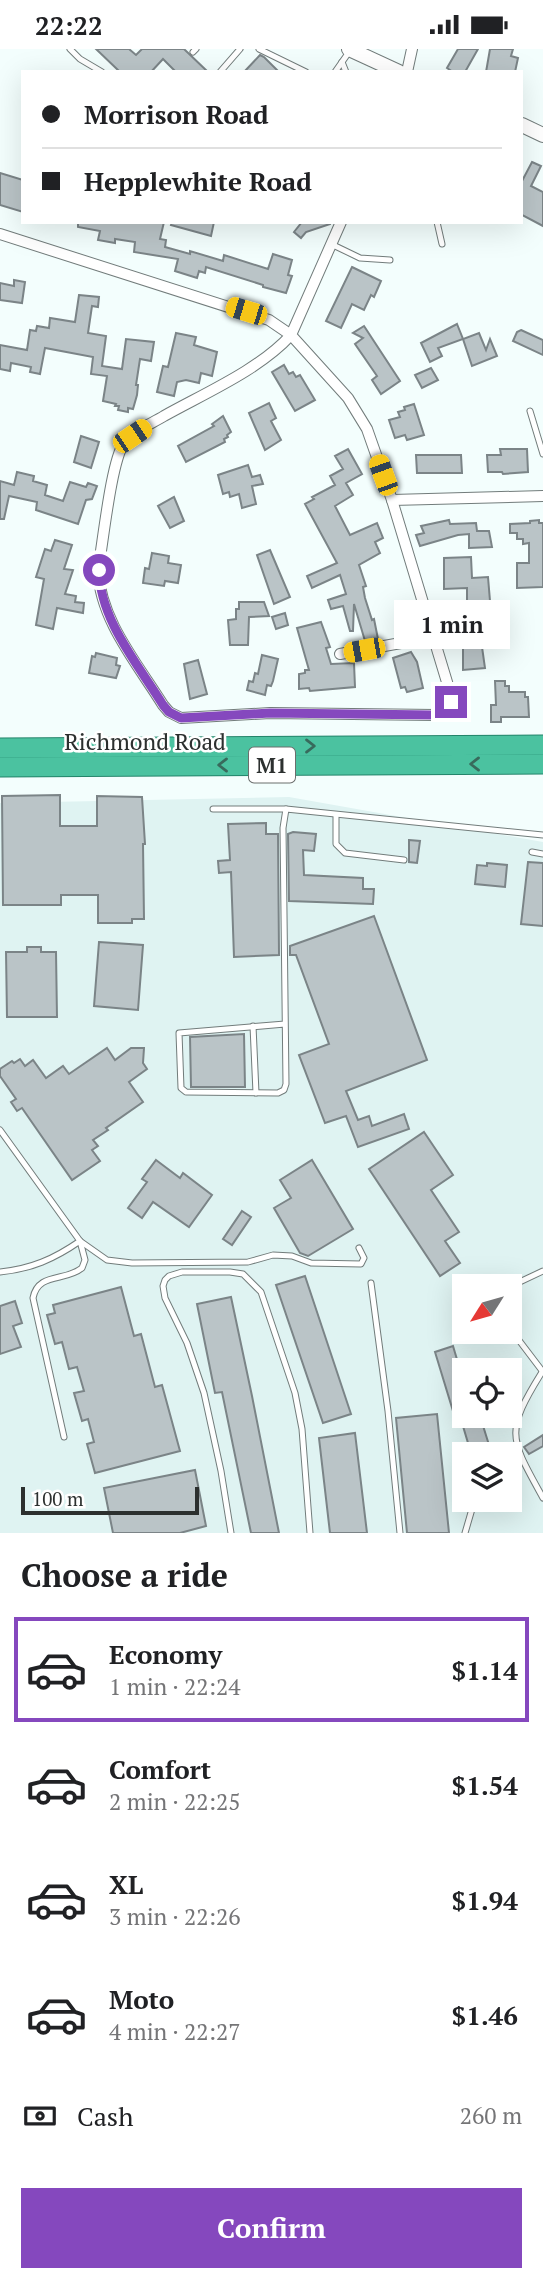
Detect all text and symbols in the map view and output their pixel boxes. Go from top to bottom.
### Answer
text: 22:22 [35,8,103,42]
text: Morrison Road [84,97,269,131]
text: Hepplewhite Road [84,164,312,198]
car [223,295,270,327]
car [109,416,156,456]
car [366,452,401,498]
route start [83,554,115,586]
callout: 1 min [393,601,509,649]
text: 1 min [421,609,483,640]
car [342,636,387,664]
route end [435,686,467,718]
street label: Richmond Road [64,726,226,757]
one-way arrow [305,738,316,754]
road number: M1 [249,747,295,783]
one-way arrow [469,756,480,772]
one-way arrow [217,758,228,773]
north arrow [452,1274,522,1344]
map controls [452,1274,522,1512]
button: locate [452,1358,522,1428]
button: layers [452,1442,522,1512]
scale bar [21,1484,200,1516]
text: 100 m [32,1486,83,1511]
text: Choose a ride [21,1554,228,1596]
text: Economy [109,1637,222,1671]
icon: car [25,1638,88,1701]
text: $1.14 [452,1653,518,1687]
text: 1 min · 22:24 [109,1671,241,1702]
text: Comfort [109,1752,211,1786]
icon: car [25,1753,88,1816]
text: $1.54 [452,1768,518,1802]
text: 2 min · 22:25 [109,1786,241,1817]
text: XL [109,1867,143,1901]
icon: car [25,1868,88,1931]
text: $1.94 [452,1883,518,1917]
text: 3 min · 22:26 [109,1901,241,1932]
text: Moto [109,1982,174,2016]
icon: car [25,1983,88,2046]
text: $1.46 [452,1998,518,2032]
text: 4 min · 22:27 [109,2016,241,2047]
icon: cash [21,2097,59,2135]
text: Cash [77,2099,133,2133]
text: 260 m [460,2100,522,2131]
button: Confirm [21,2188,522,2268]

